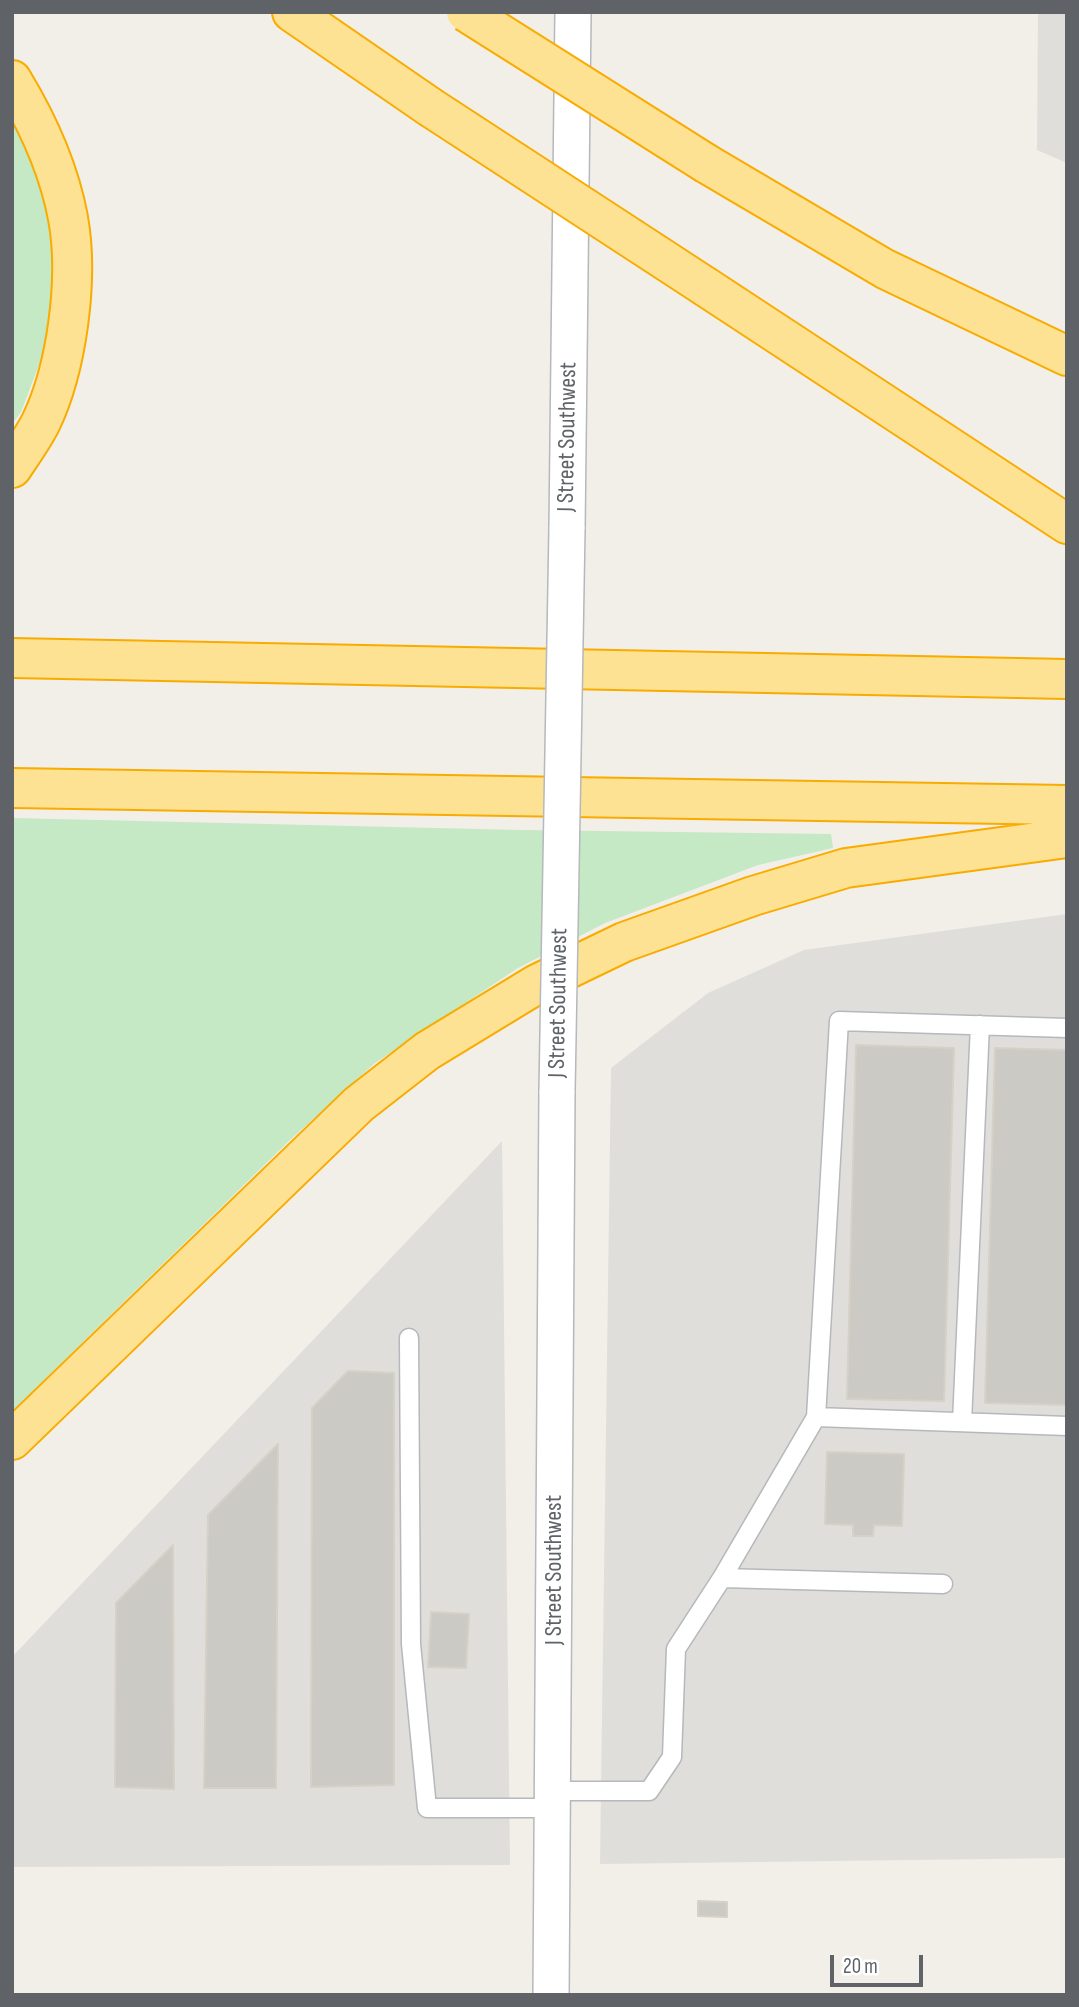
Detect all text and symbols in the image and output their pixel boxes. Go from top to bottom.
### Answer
street label: J Street Southwest [552,362,584,512]
street label: J Street Southwest [543,928,575,1078]
street label: J Street Southwest [541,1495,569,1645]
scale bar [834,1940,927,1984]
text: 20 m [843,1954,878,1979]

